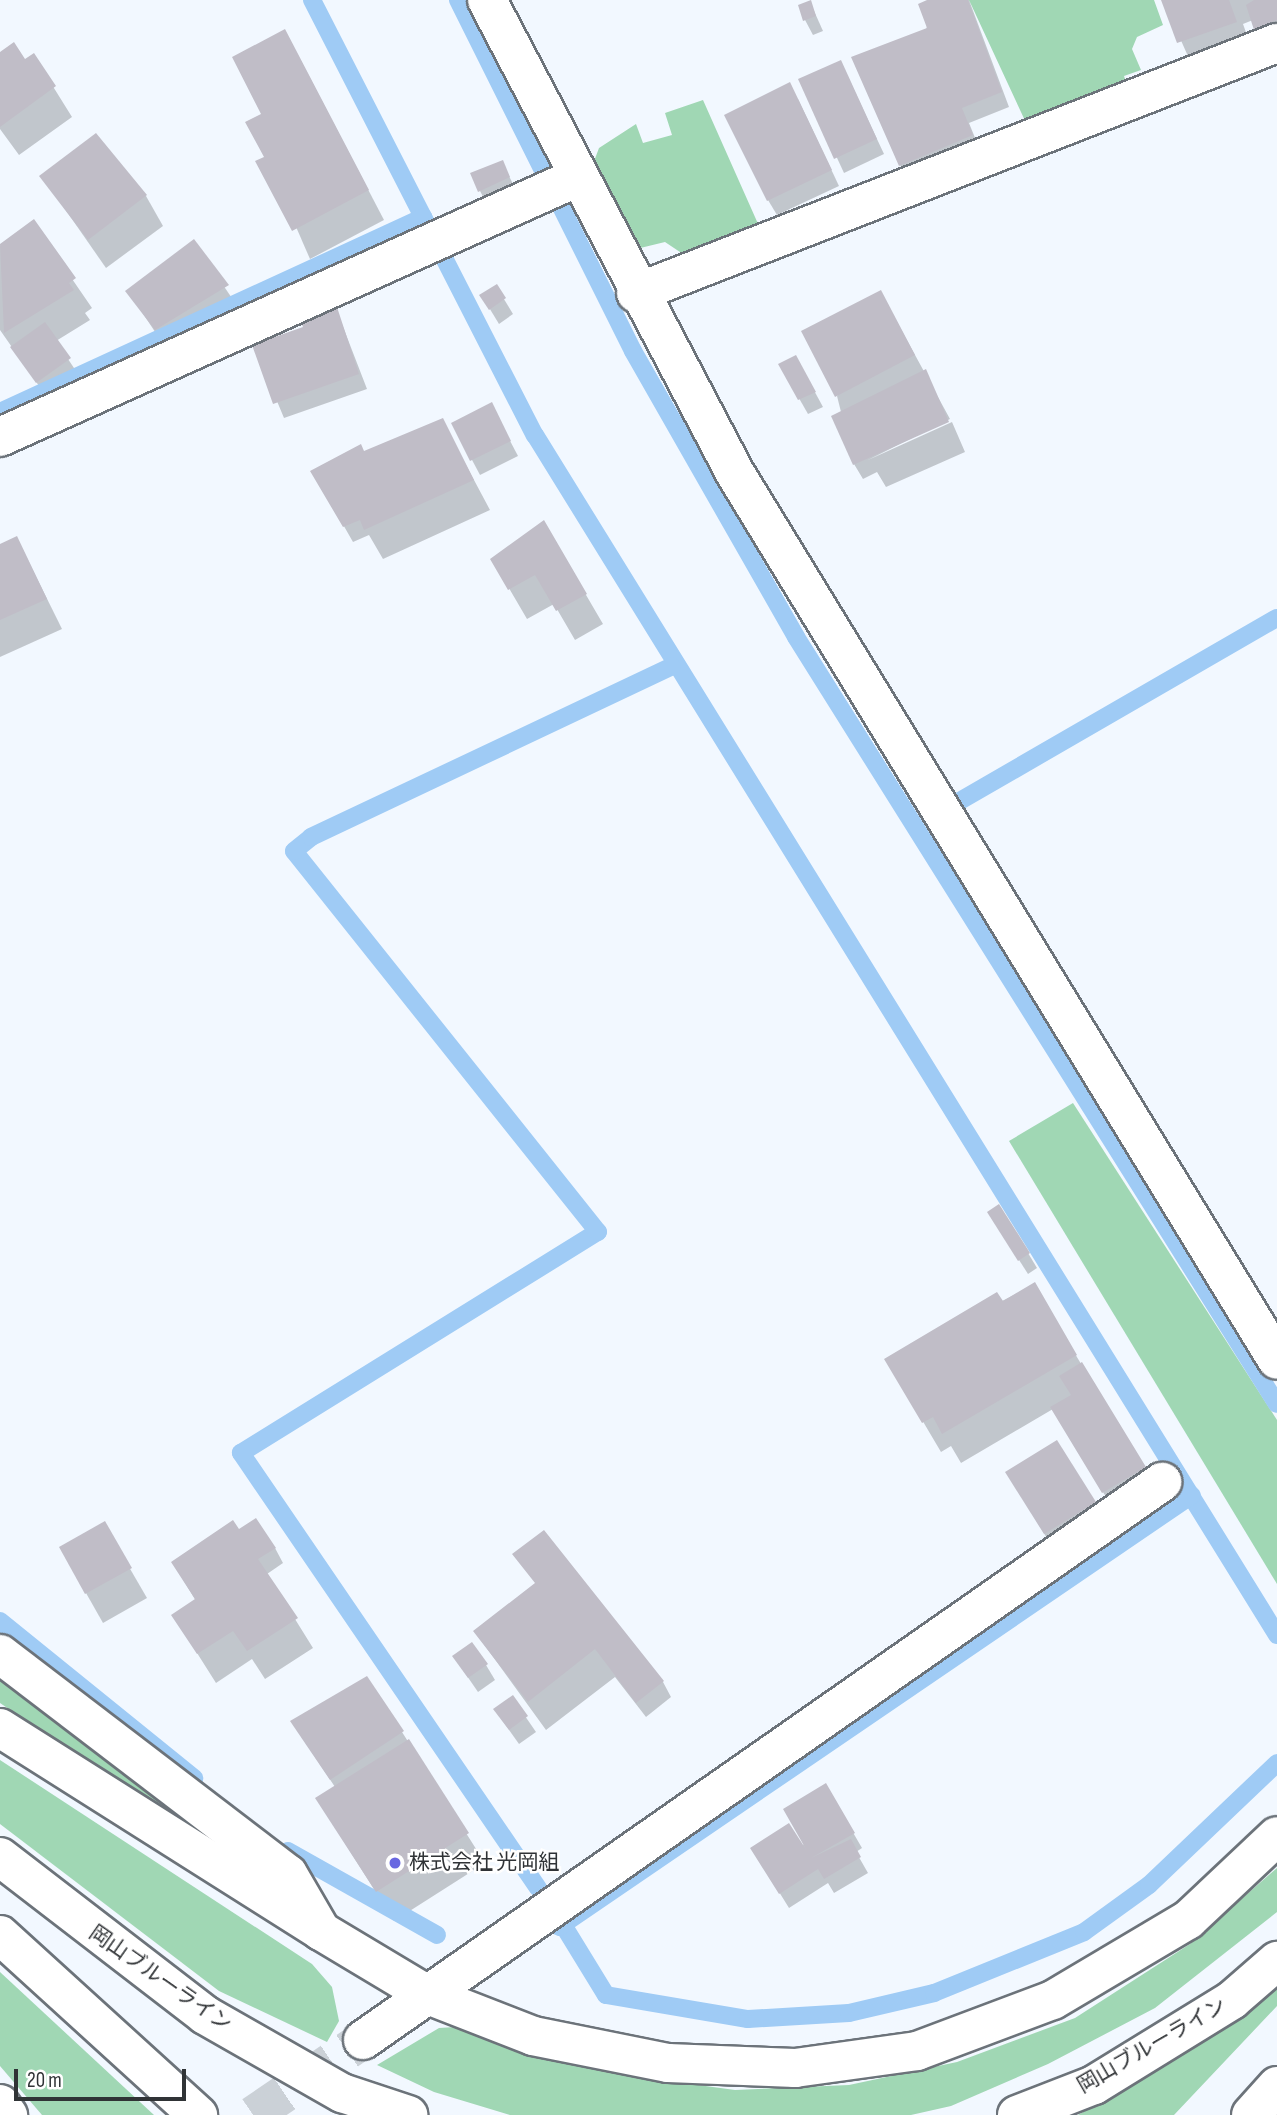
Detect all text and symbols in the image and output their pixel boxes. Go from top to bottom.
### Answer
place label: 株式会社 光岡組 [409,1850,559,1876]
marker: 株式会社 光岡組 [387,1855,403,1871]
street label: 岡山ブルーライン [84,1920,236,2038]
street label: 岡山ブルーライン [1073,1993,1231,2099]
scale bar [18,2056,189,2100]
text: 20 m [27,2068,62,2093]

